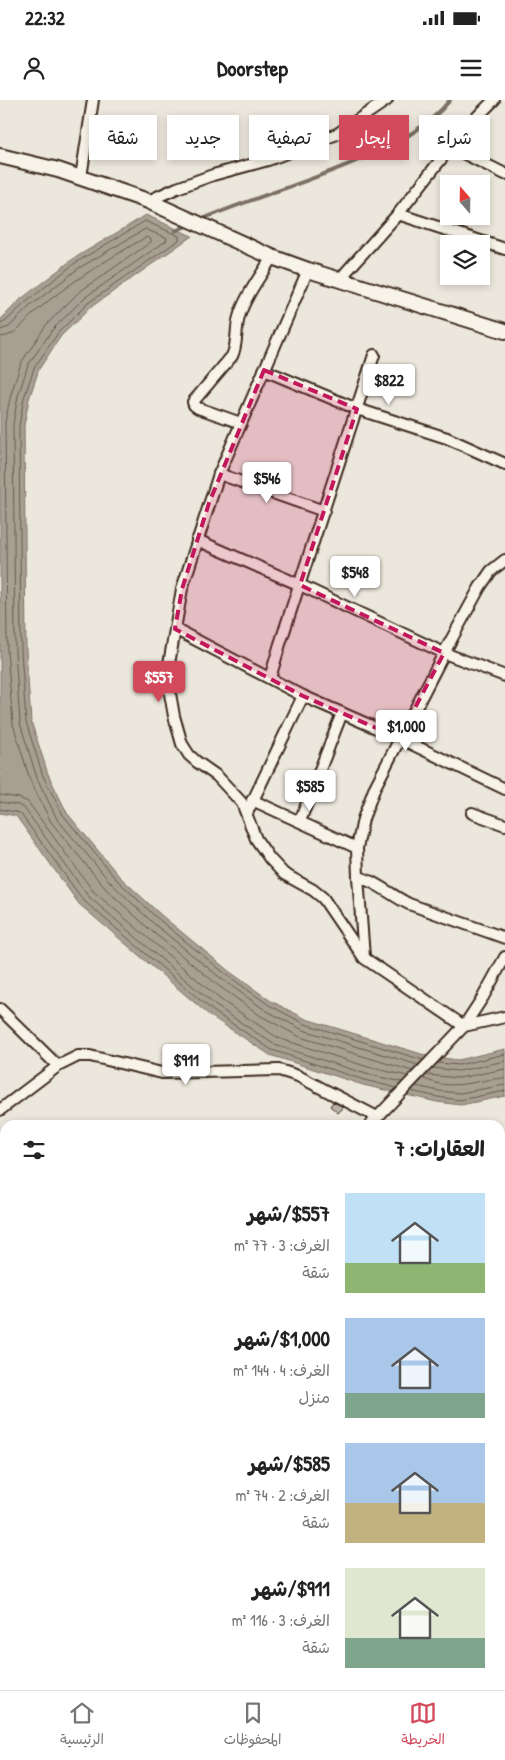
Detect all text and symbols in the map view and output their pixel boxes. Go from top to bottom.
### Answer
text: 22:32 [25,5,65,31]
text: Doorstep [217,53,288,83]
icon: person [20,54,48,82]
icon: menu [457,54,485,82]
chip: شقة [89,115,157,160]
chip: جديد [167,115,239,160]
chip: تصفية [249,115,329,160]
chip: إيجار [339,115,409,160]
chip: شراء [419,115,490,160]
north arrow [440,175,490,225]
map controls [440,175,490,285]
button: layers [440,235,490,285]
pin: $822 [359,364,419,406]
text: $822 [374,369,404,391]
pin: $546 [237,462,297,504]
text: $546 [253,467,281,489]
pin: $548 [325,556,385,598]
text: $548 [341,561,369,583]
pin: $557 [129,660,189,703]
text: $557 [144,666,174,688]
pin: $1,000 [365,710,447,752]
text: $1,000 [387,715,425,737]
pin: $585 [280,770,340,812]
text: $585 [296,775,324,797]
pin: $911 [156,1044,216,1086]
text: $911 [173,1049,199,1071]
text: العقارات: 7 [395,1134,485,1163]
icon: filters [20,1136,48,1164]
text: $557/شهر [247,1199,330,1228]
icon: home [385,1213,445,1273]
text: الغرف: 3 · 77 m² [234,1234,330,1256]
text: شقة [302,1261,330,1283]
text: $1,000/شهر [235,1324,330,1353]
icon: home [385,1338,445,1398]
text: الغرف: 4 · 144 m² [233,1359,330,1381]
text: منزل [298,1386,330,1408]
text: $585/شهر [249,1449,330,1478]
icon: home [385,1463,445,1523]
text: الغرف: 2 · 74 m² [235,1484,330,1506]
text: شقة [302,1511,330,1533]
text: $911/شهر [253,1574,330,1603]
icon: home [385,1588,445,1648]
text: الغرف: 3 · 116 m² [232,1609,330,1631]
text: شقة [302,1636,330,1658]
tab: الرئيسية [60,1699,104,1752]
tab: المحفوظات [224,1699,281,1752]
tab: الخريطة [401,1699,445,1752]

